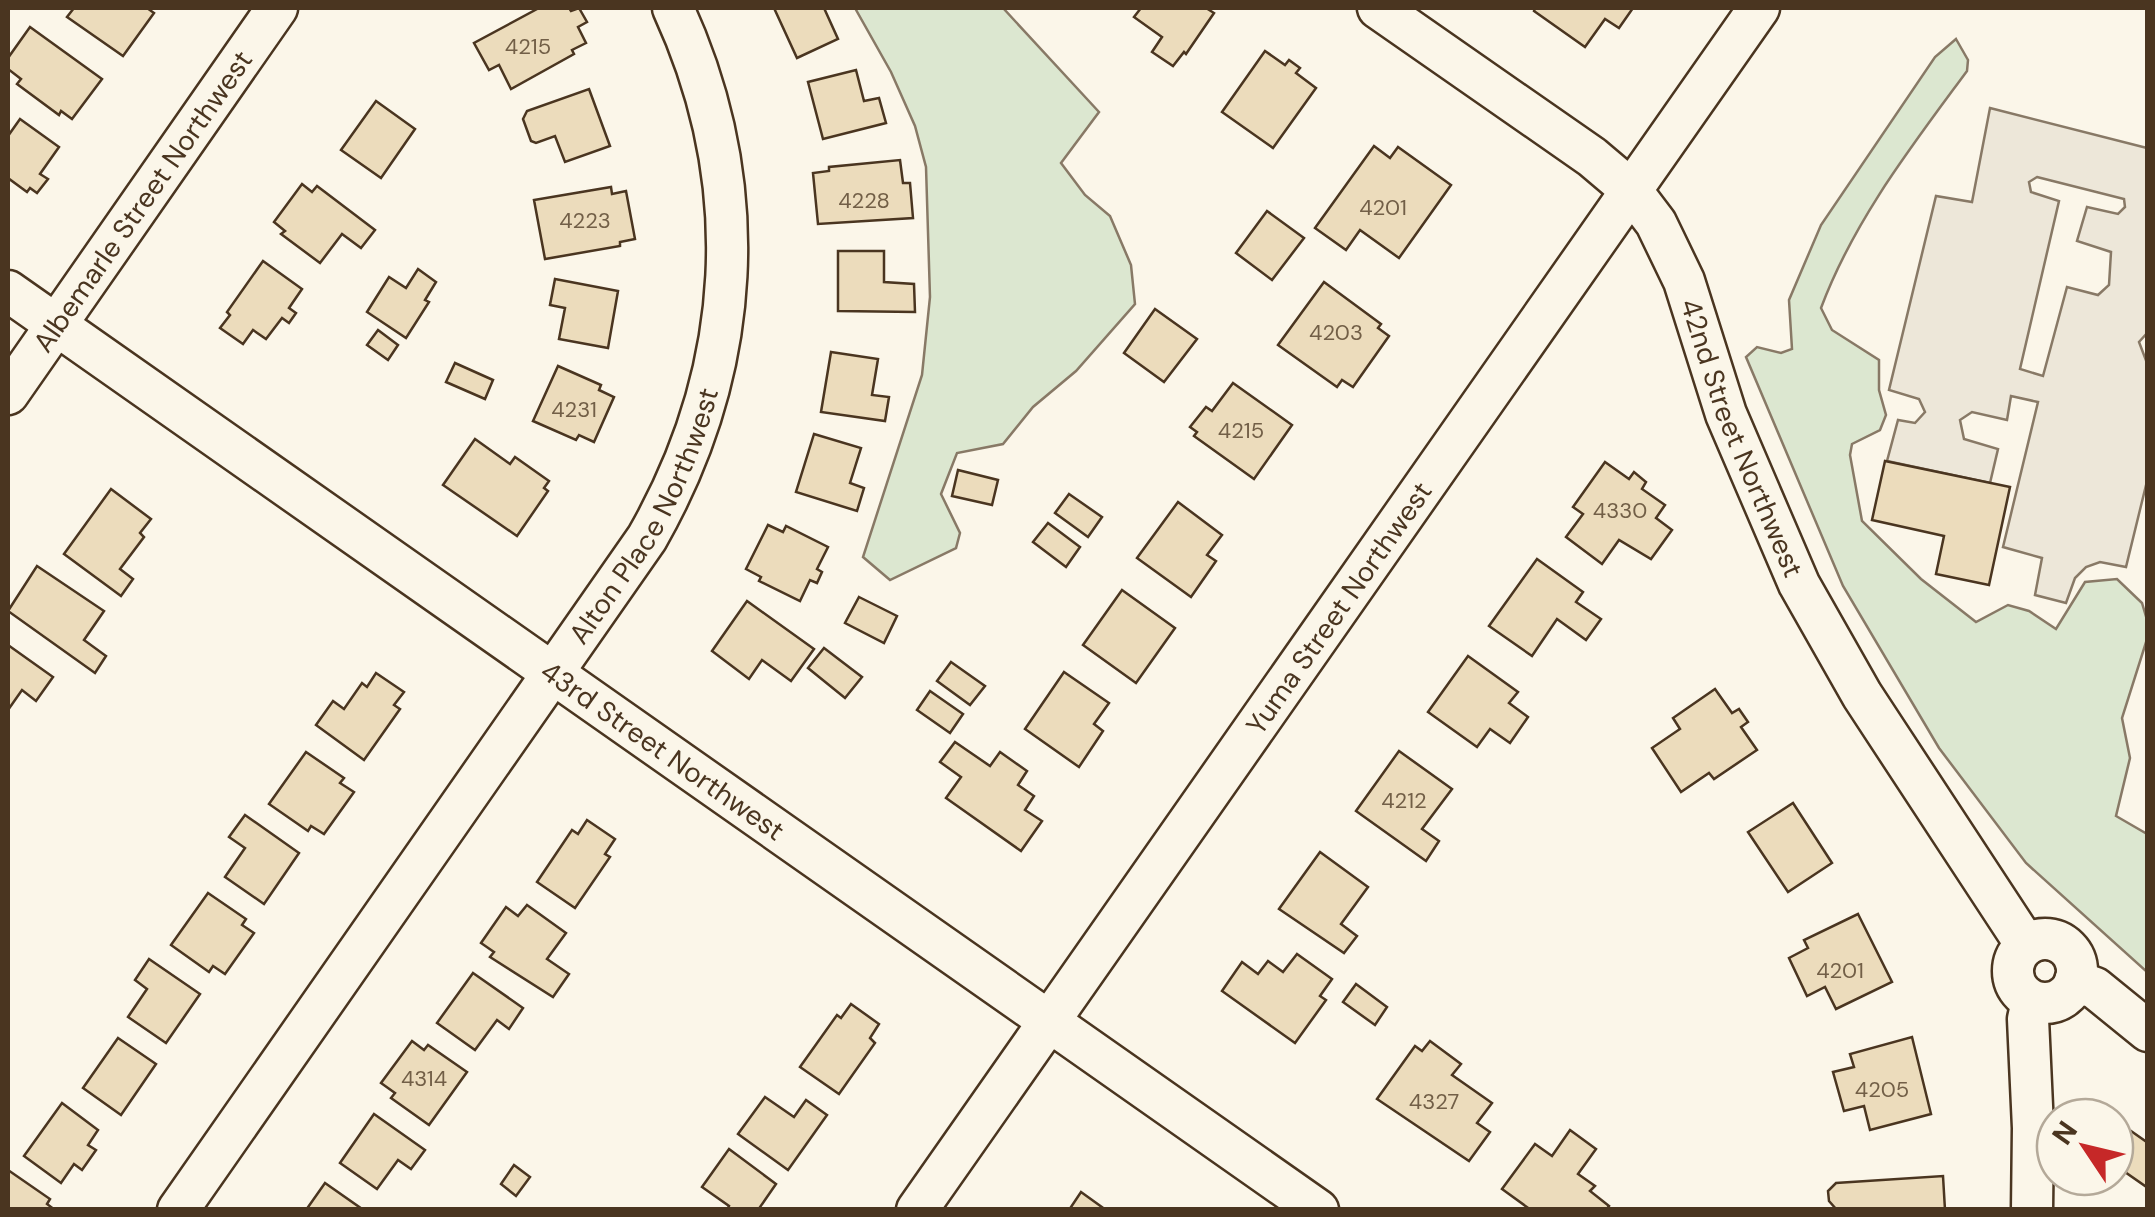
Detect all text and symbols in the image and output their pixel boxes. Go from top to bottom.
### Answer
house number: 4215 [505,32,551,61]
street label: Albemarle Street Northwest [24,43,260,359]
house number: 4228 [838,186,890,215]
house number: 4201 [1359,193,1407,222]
house number: 4223 [559,206,611,235]
street label: 42nd Street Northwest [1672,294,1812,583]
house number: 4203 [1309,318,1363,347]
street label: Alton Place Northwest [560,384,727,651]
house number: 4231 [551,395,597,424]
house number: 4215 [1218,416,1264,445]
street label: Yuma Street Northwest [1237,474,1440,742]
house number: 4330 [1593,496,1647,525]
street label: 43rd Street Northwest [534,652,792,849]
house number: 4212 [1381,786,1427,815]
house number: 4201 [1816,956,1864,985]
house number: 4314 [401,1064,447,1093]
house number: 4205 [1855,1075,1909,1104]
house number: 4327 [1409,1087,1459,1116]
north arrow [2035,1097,2135,1197]
text: N [2044,1114,2086,1152]

